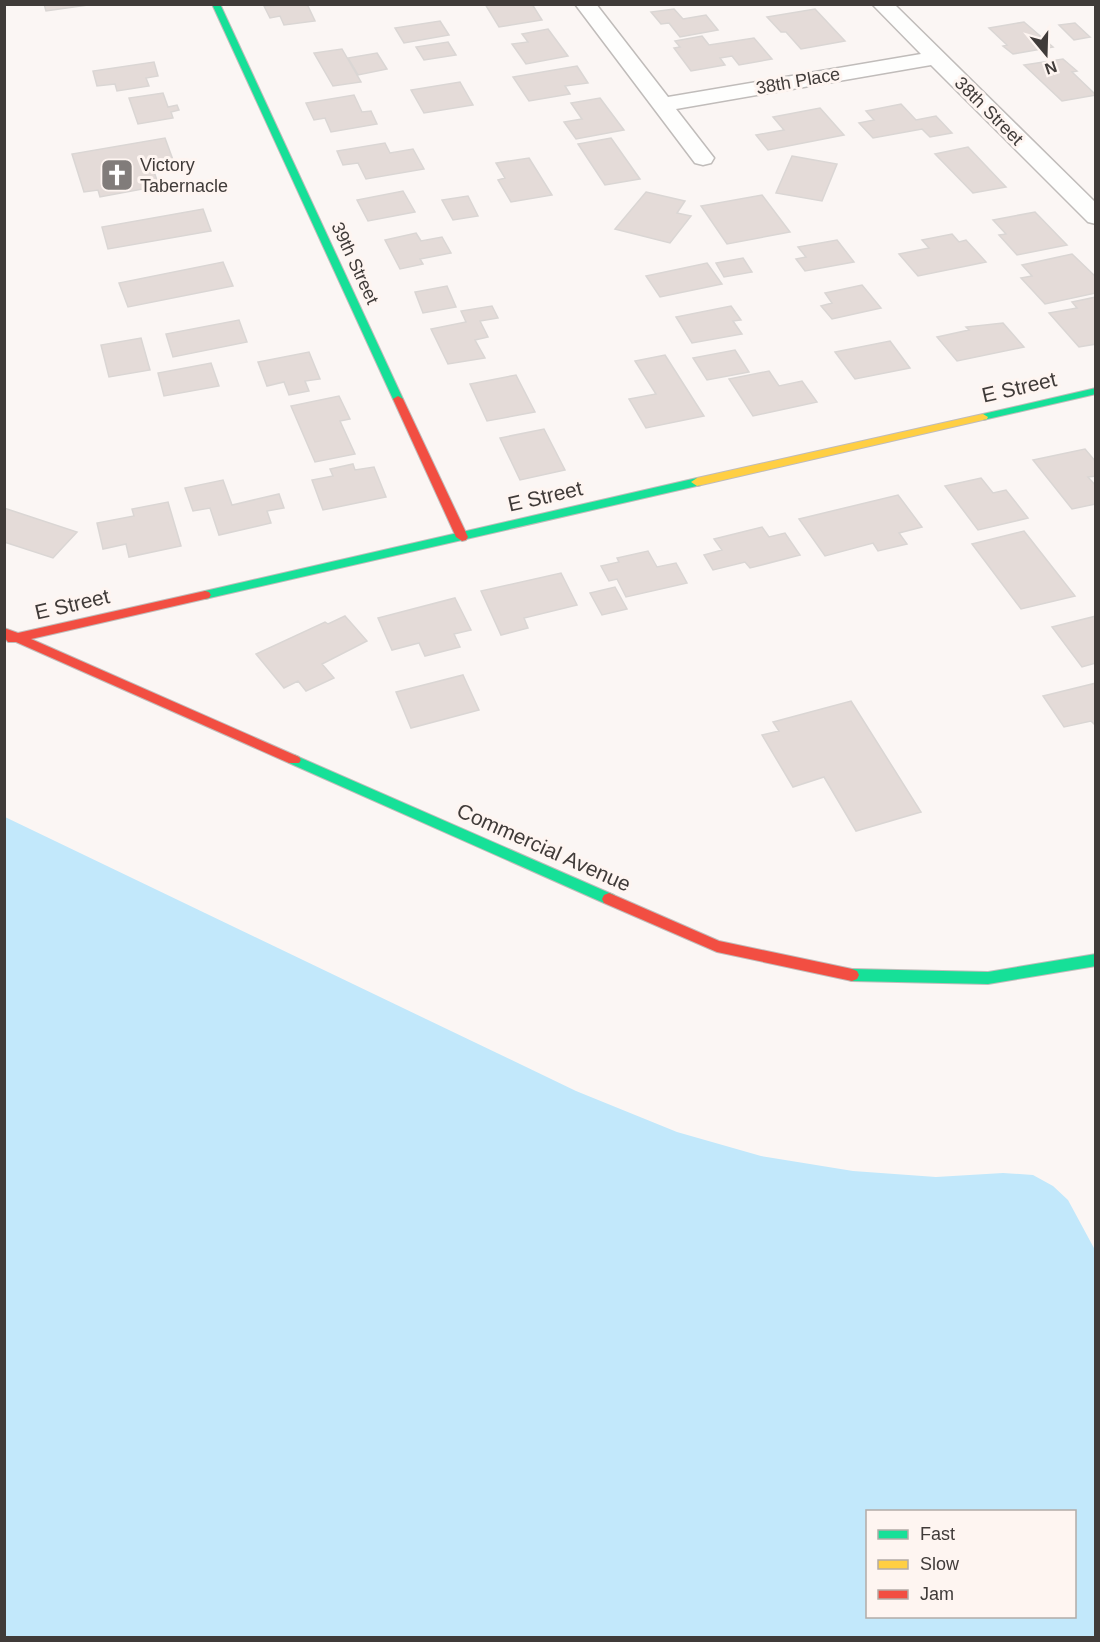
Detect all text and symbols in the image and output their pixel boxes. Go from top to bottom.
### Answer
north arrow [1016,24,1076,84]
text: N [1042,58,1059,78]
street label: 38th Place [754,64,842,98]
street label: 38th Street [951,73,1027,149]
place label: Victory Tabernacle [140,155,228,196]
church icon: Victory Tabernacle [99,157,135,193]
street label: 39th Street [327,219,383,307]
street label: E Street [979,367,1059,407]
street label: E Street [505,476,585,516]
street label: E Street [32,584,112,624]
street label: Commercial Avenue [454,798,634,896]
legend [866,1510,1076,1618]
text: Fast [920,1524,955,1544]
text: Slow [920,1554,960,1574]
text: Jam [920,1584,954,1604]

